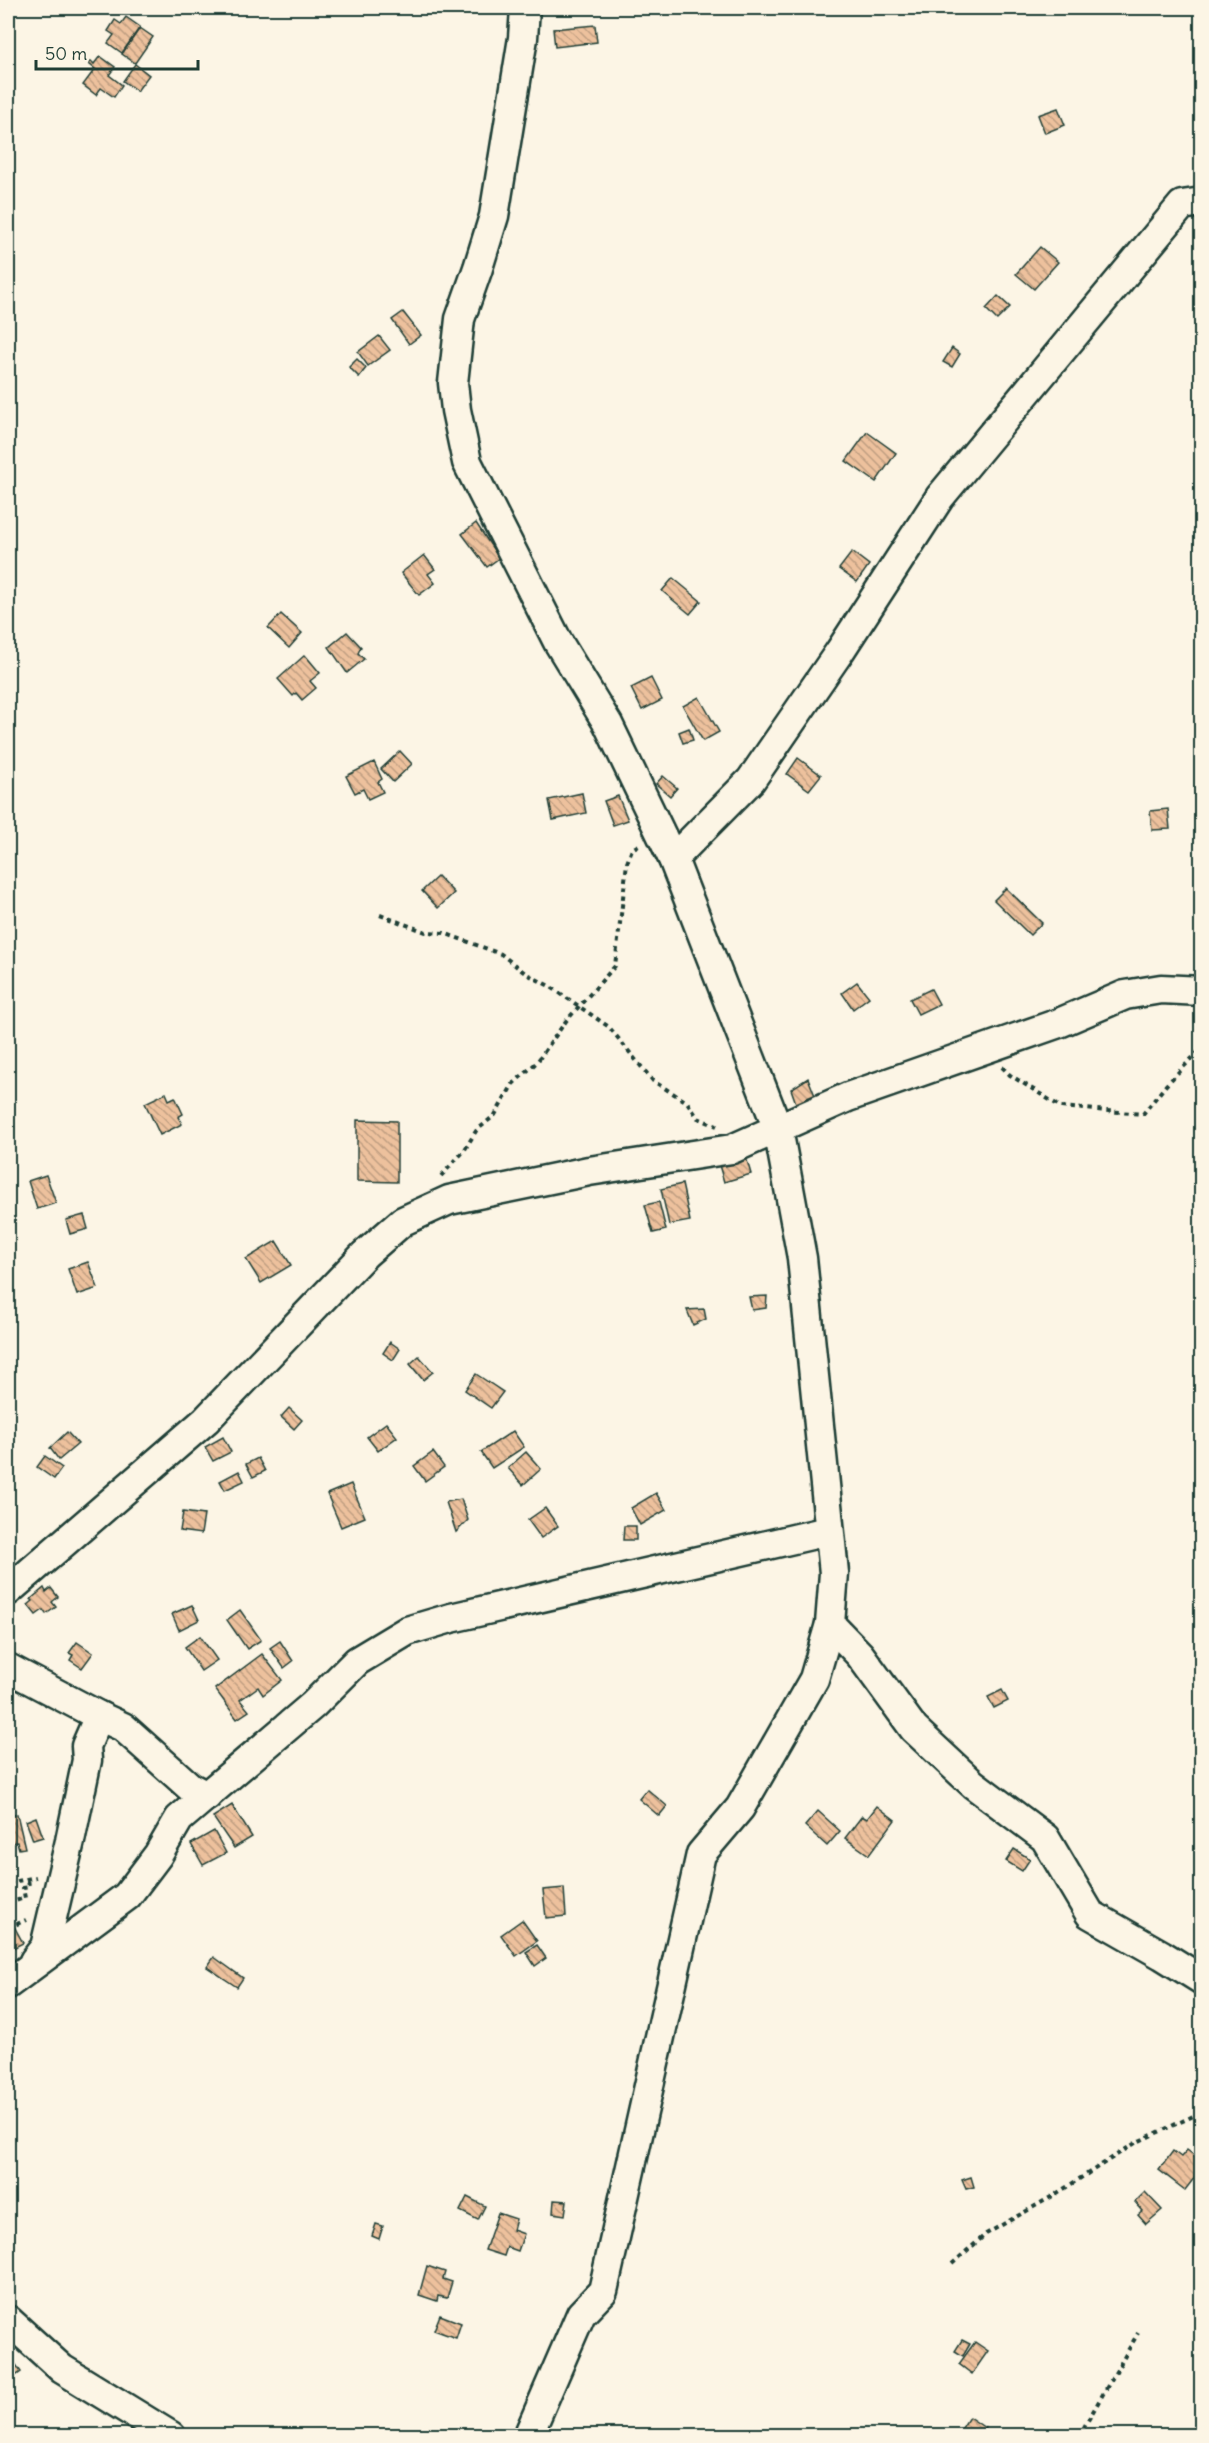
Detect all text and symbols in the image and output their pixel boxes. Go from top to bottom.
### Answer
scale bar [36,33,198,71]
text: 50 m [45,42,87,65]

